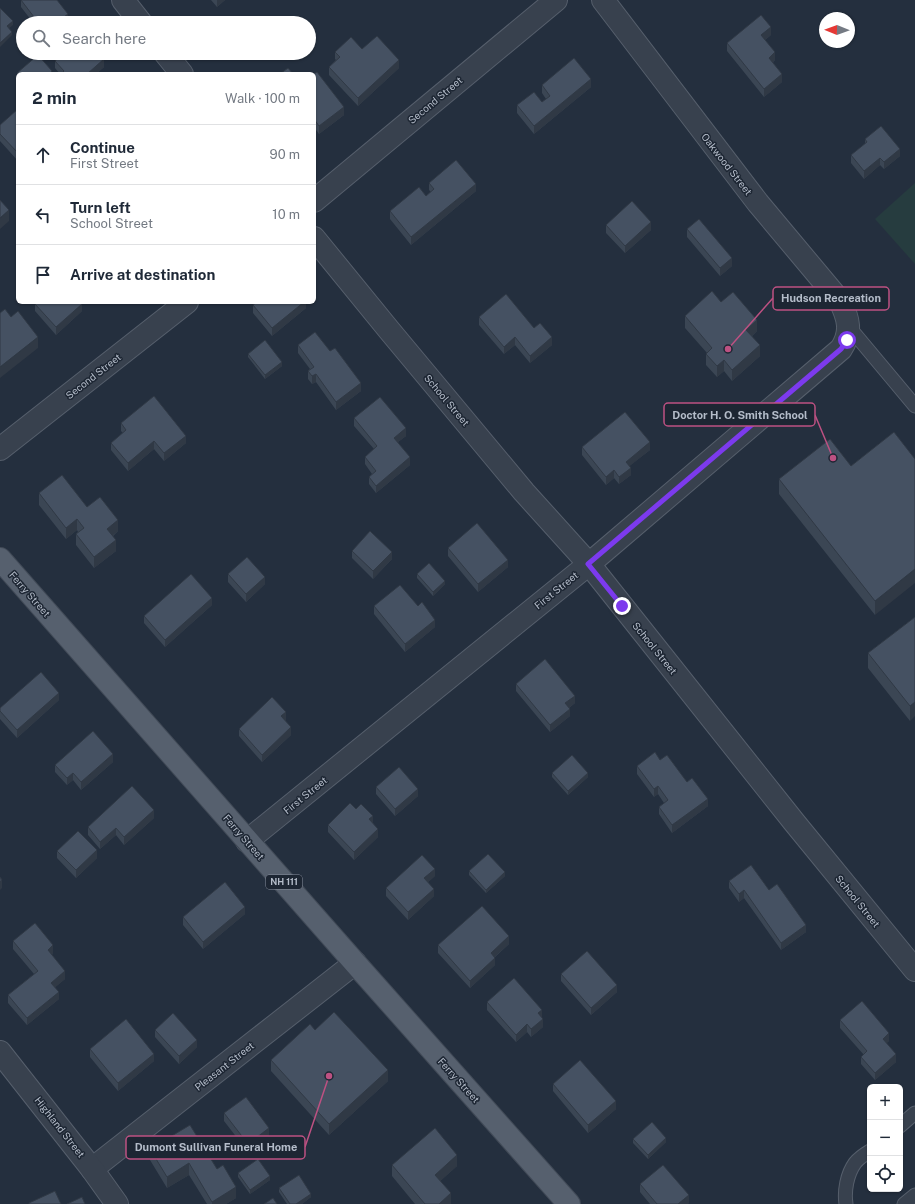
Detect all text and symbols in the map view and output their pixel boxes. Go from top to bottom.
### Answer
north arrow [819,12,855,48]
search box [16,16,316,60]
icon: search [30,27,52,49]
text: Search here [62,30,146,47]
street label: Second Street [406,74,465,126]
text: 2 min [32,88,77,108]
text: Walk · 100 m [225,91,300,106]
street label: Oakwood Street [699,131,755,197]
text: Continue [70,139,135,156]
icon: ahead [32,144,54,166]
text: 90 m [270,147,300,162]
text: First Street [70,156,139,171]
text: Turn left [70,199,131,216]
icon: left [32,204,54,226]
text: 10 m [272,207,300,222]
text: School Street [70,216,153,231]
icon: arrive [32,264,54,286]
text: Arrive at destination [70,266,215,283]
callout: Hudson Recreation [773,287,889,310]
text: Hudson Recreation [781,292,881,304]
route start [838,331,856,349]
street label: Second Street [63,351,123,401]
street label: School Street [422,372,472,428]
callout: Doctor H. O. Smith School [664,403,815,426]
text: Doctor H. O. Smith School [672,409,808,421]
street label: Ferry Street [7,569,53,619]
street label: First Street [532,569,580,611]
route end [613,597,631,615]
street label: School Street [630,619,680,677]
street label: First Street [281,774,329,816]
street label: Ferry Street [221,812,267,862]
street label: School Street [833,872,883,930]
road number: NH 111 [266,875,302,889]
street label: Pleasant Street [192,1039,256,1093]
street label: Ferry Street [436,1055,482,1105]
map controls [867,1084,903,1192]
button: + [867,1084,903,1120]
street label: Highland Street [32,1094,88,1160]
button: − [867,1120,903,1156]
callout: Dumont Sullivan Funeral Home [126,1136,305,1159]
text: Dumont Sullivan Funeral Home [135,1141,297,1153]
button: locate [867,1156,903,1192]

